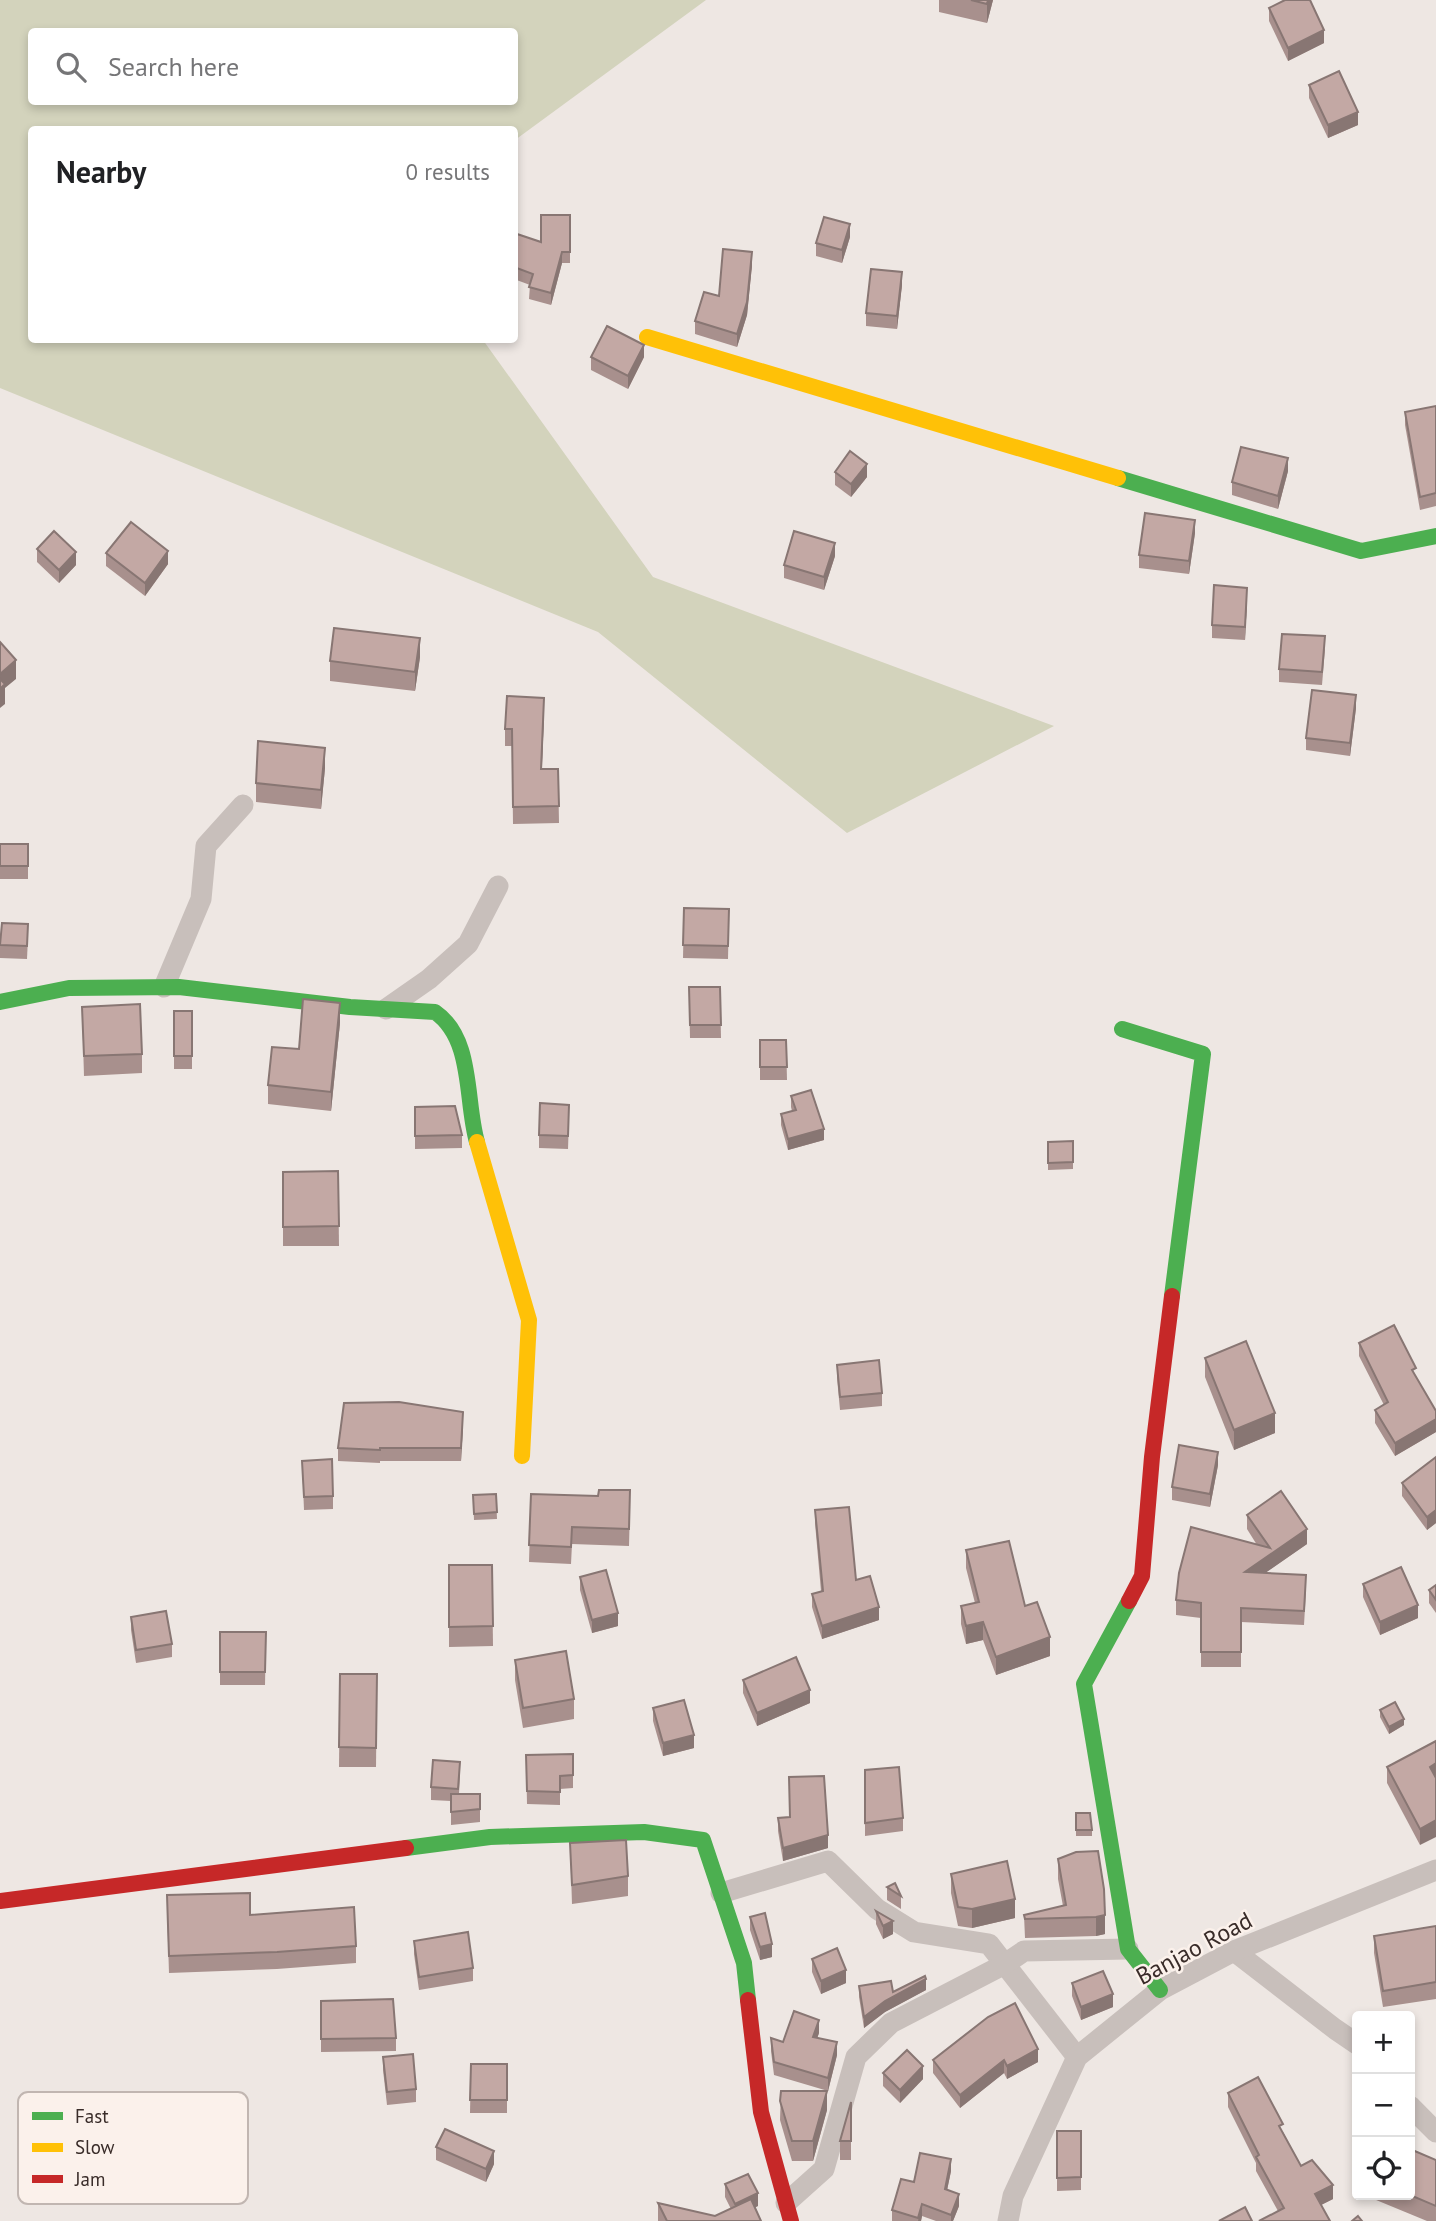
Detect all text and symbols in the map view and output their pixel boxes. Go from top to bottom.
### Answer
search box [28,28,518,105]
icon: search [52,48,90,86]
text: Search here [108,50,239,83]
text: Nearby [56,152,146,191]
text: 0 results [406,157,490,186]
street label: Banjao Road [1130,1904,1258,1992]
map controls [1352,2011,1415,2200]
button: + [1352,2011,1415,2074]
button: − [1352,2074,1415,2137]
legend [18,2092,248,2204]
text: Fast [75,2104,109,2128]
text: Slow [75,2135,115,2159]
button: locate [1352,2137,1415,2200]
text: Jam [74,2167,105,2191]

